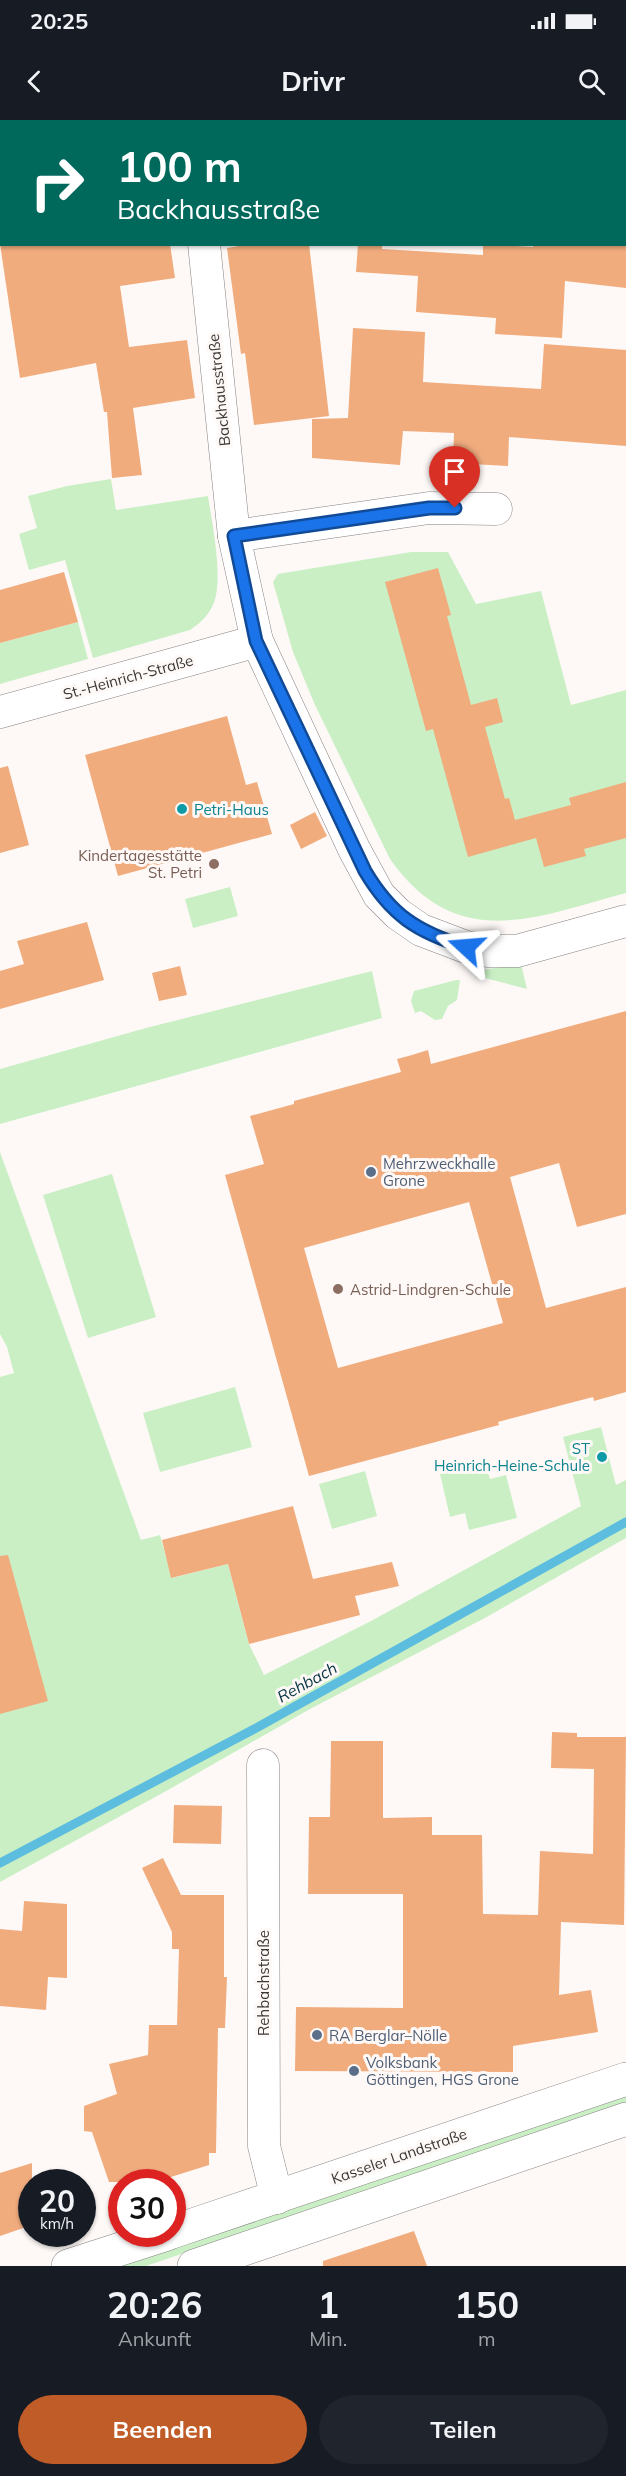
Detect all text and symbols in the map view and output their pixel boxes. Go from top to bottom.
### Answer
text: 20:25 [30,7,88,35]
text: Drivr [281,64,345,98]
icon: back [18,65,51,98]
icon: search [575,65,608,98]
text: 100 m [117,140,242,193]
icon: right [18,144,96,222]
text: Backhausstraße [117,192,320,226]
street label: Backhausstraße [204,333,234,447]
pin [429,446,480,508]
icon: arrive [438,455,471,488]
street label: St.-Heinrich-Straße [61,650,195,704]
place label: Petri-Haus [194,800,269,819]
marker: Petri-Haus [175,802,189,816]
place label: Kindertagesstätte St. Petri [78,846,202,882]
marker: Kindertagesstätte St. Petri [207,857,221,871]
position arrow [434,915,498,979]
place label: Mehrzweckhalle Grone [383,1154,495,1190]
marker: Mehrzweckhalle Grone [364,1165,378,1179]
place label: Astrid-Lindgren-Schule [350,1280,511,1299]
marker: Astrid-Lindgren-Schule [331,1282,345,1296]
place label: ST Heinrich-Heine-Schule [434,1439,590,1475]
marker: ST Heinrich-Heine-Schule [595,1450,609,1464]
water label: Rehbach [274,1657,340,1707]
street label: Rehbachstraße [254,1930,273,2036]
place label: RA Berglar–Nölle [329,2026,447,2045]
marker: RA Berglar–Nölle [310,2028,324,2042]
place label: Volksbank Göttingen, HGS Grone [366,2053,519,2089]
marker: Volksbank Göttingen, HGS Grone [347,2064,361,2078]
street label: Kasseler Landstraße [329,2124,469,2188]
speed limit sign: 30 [108,2169,186,2247]
text: 20 [39,2182,75,2220]
text: km/h [40,2214,74,2233]
text: 20:26 [107,2282,202,2327]
text: 1 [317,2282,339,2327]
text: 150 [454,2282,519,2327]
text: Ankunft [118,2326,191,2351]
text: Min. [309,2326,347,2351]
text: m [478,2326,495,2351]
button: Beenden [18,2395,307,2464]
button: Teilen [319,2395,608,2464]

